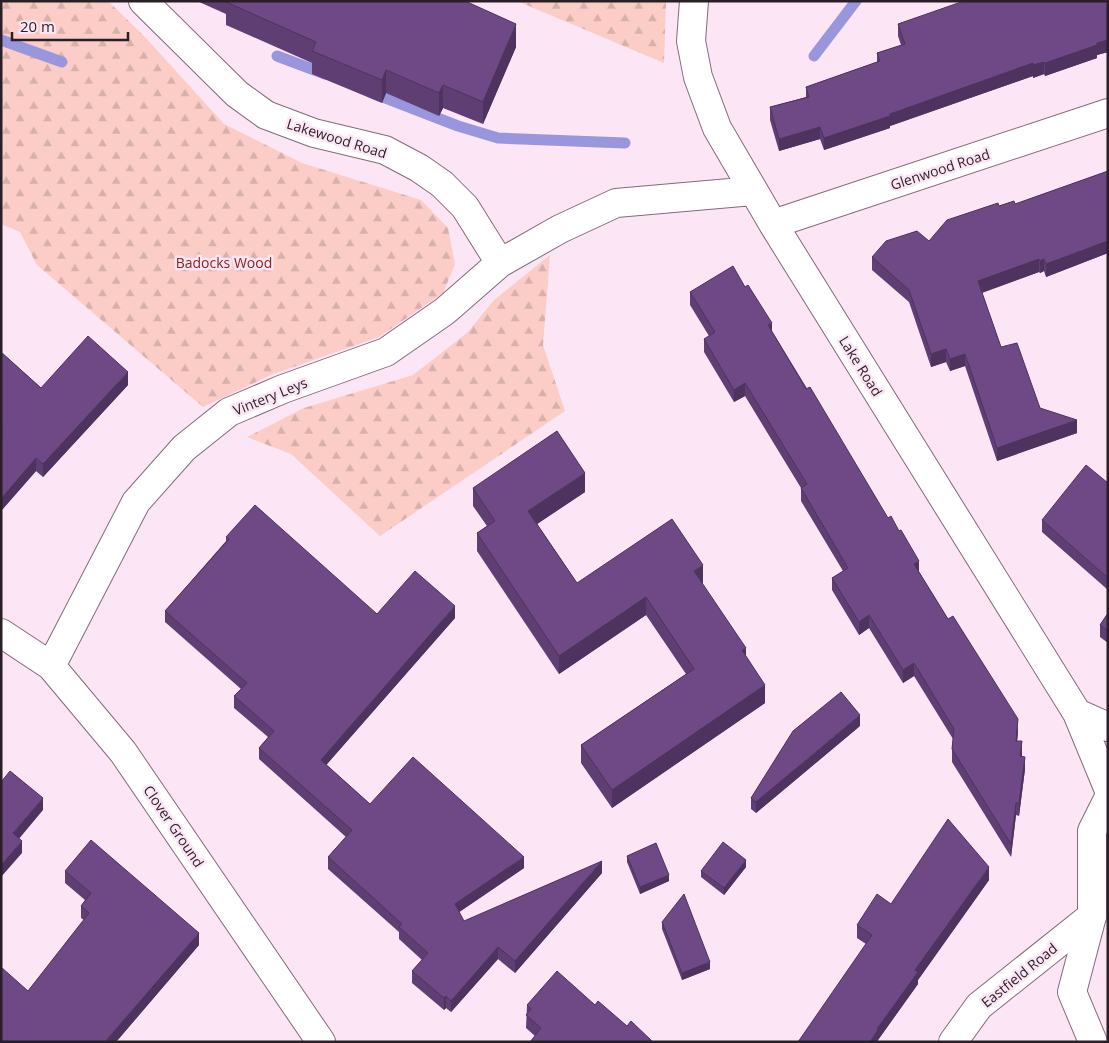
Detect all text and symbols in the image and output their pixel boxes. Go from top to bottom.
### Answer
scale bar [12,10,129,42]
text: 20 m [20,16,55,36]
street label: Lakewood Road [285,114,389,162]
street label: Glenwood Road [888,144,992,194]
park label: Badocks Wood [176,253,272,272]
street label: Lake Road [835,332,887,400]
street label: Vintery Leys [230,372,310,420]
street label: Clover Ground [140,781,208,871]
street label: Eastfield Road [977,939,1061,1011]

